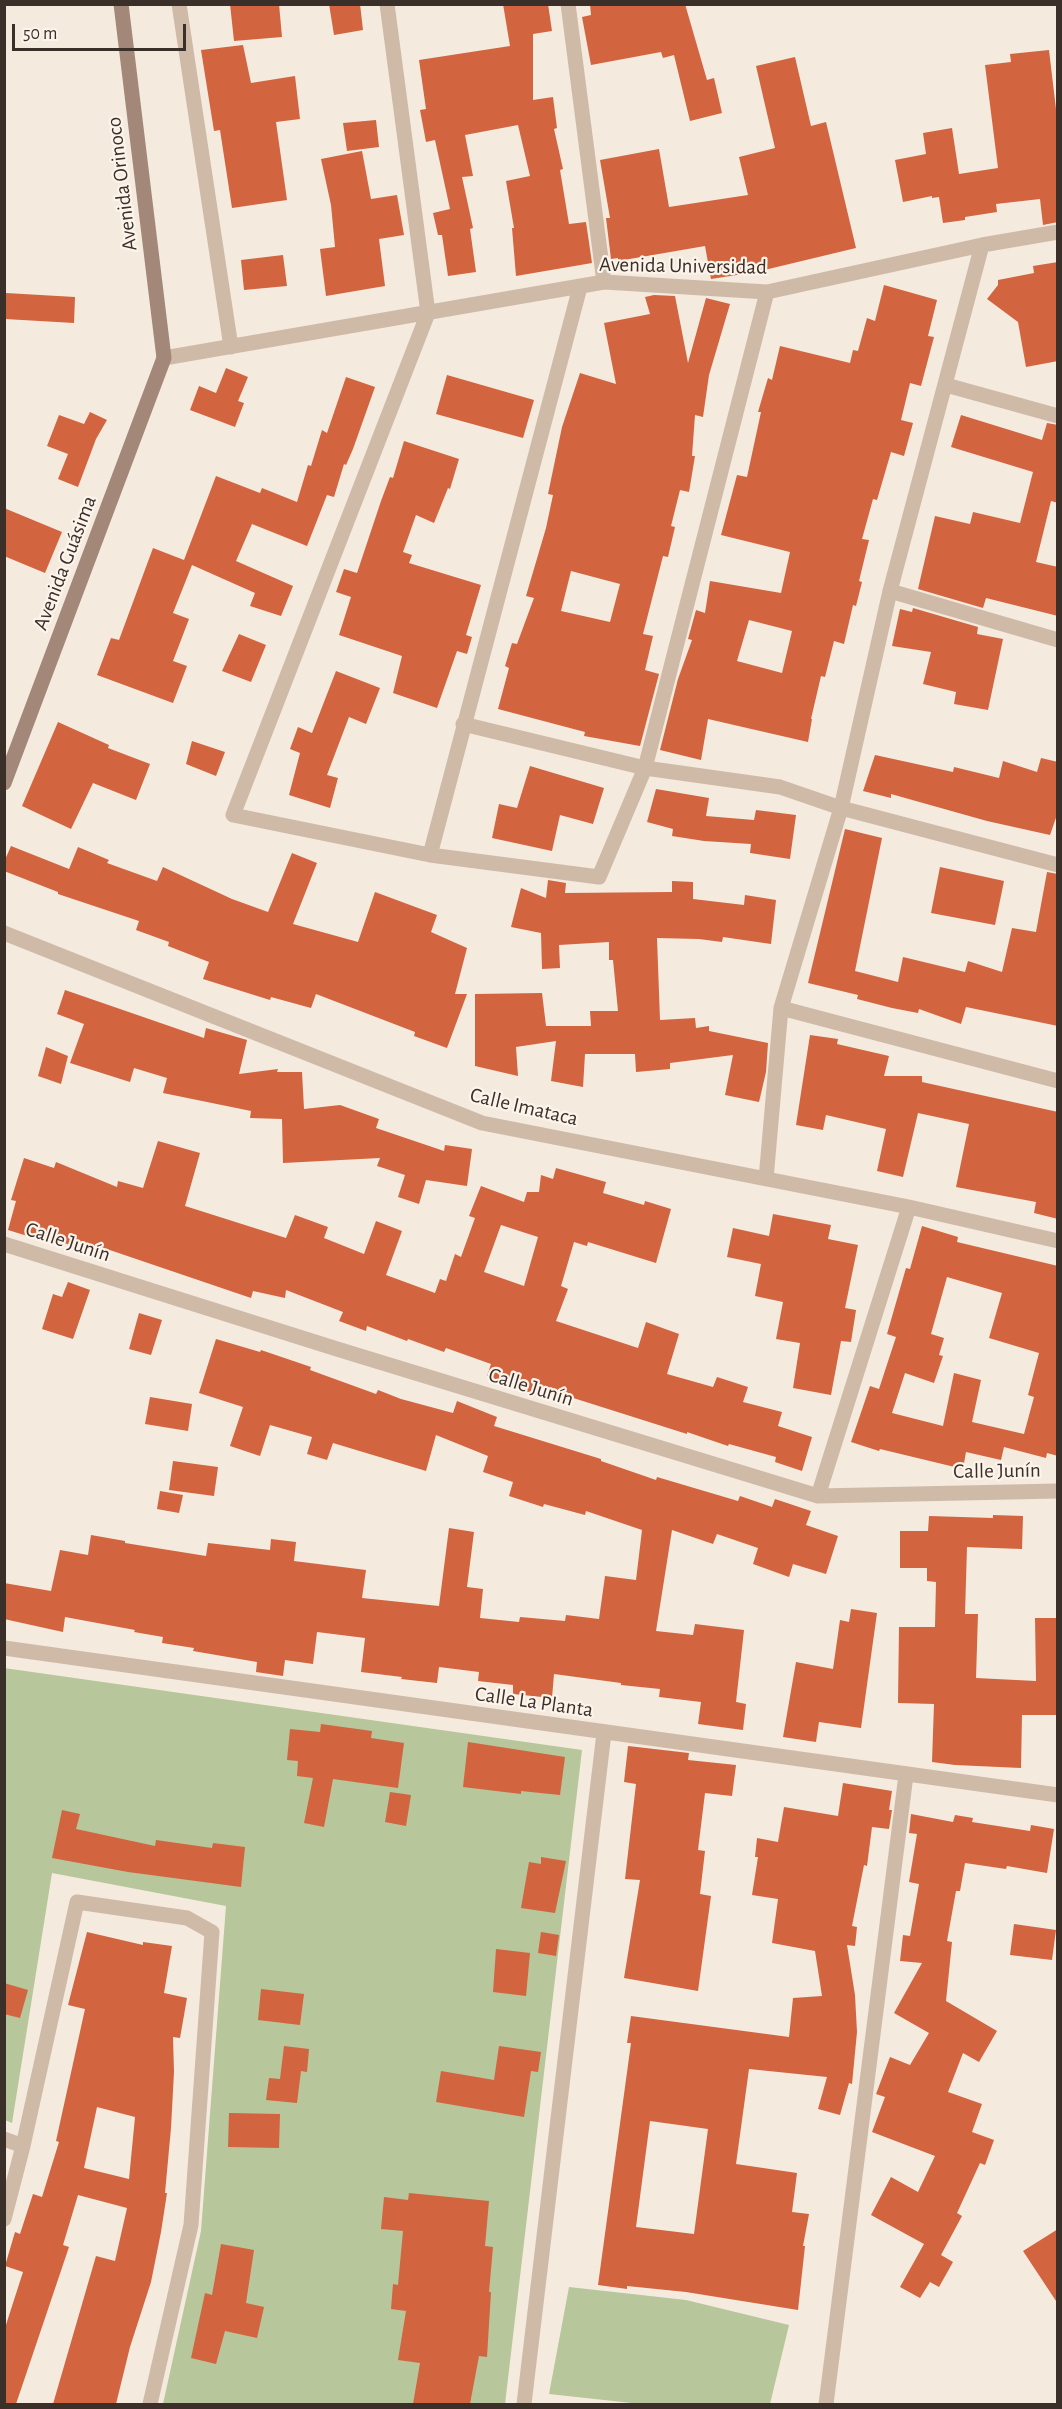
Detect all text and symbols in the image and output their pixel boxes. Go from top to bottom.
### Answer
scale bar [15,12,189,50]
text: 50 m [23,25,57,43]
street label: Avenida Orinoco [101,116,143,252]
street label: Avenida Universidad [599,252,767,280]
street label: Avenida Guásima [28,492,102,634]
street label: Calle Imataca [468,1082,580,1132]
street label: Calle Junín [22,1216,114,1268]
street label: Calle Junín [485,1362,577,1412]
street label: Calle Junín [953,1458,1041,1484]
street label: Calle La Planta [473,1681,595,1723]

